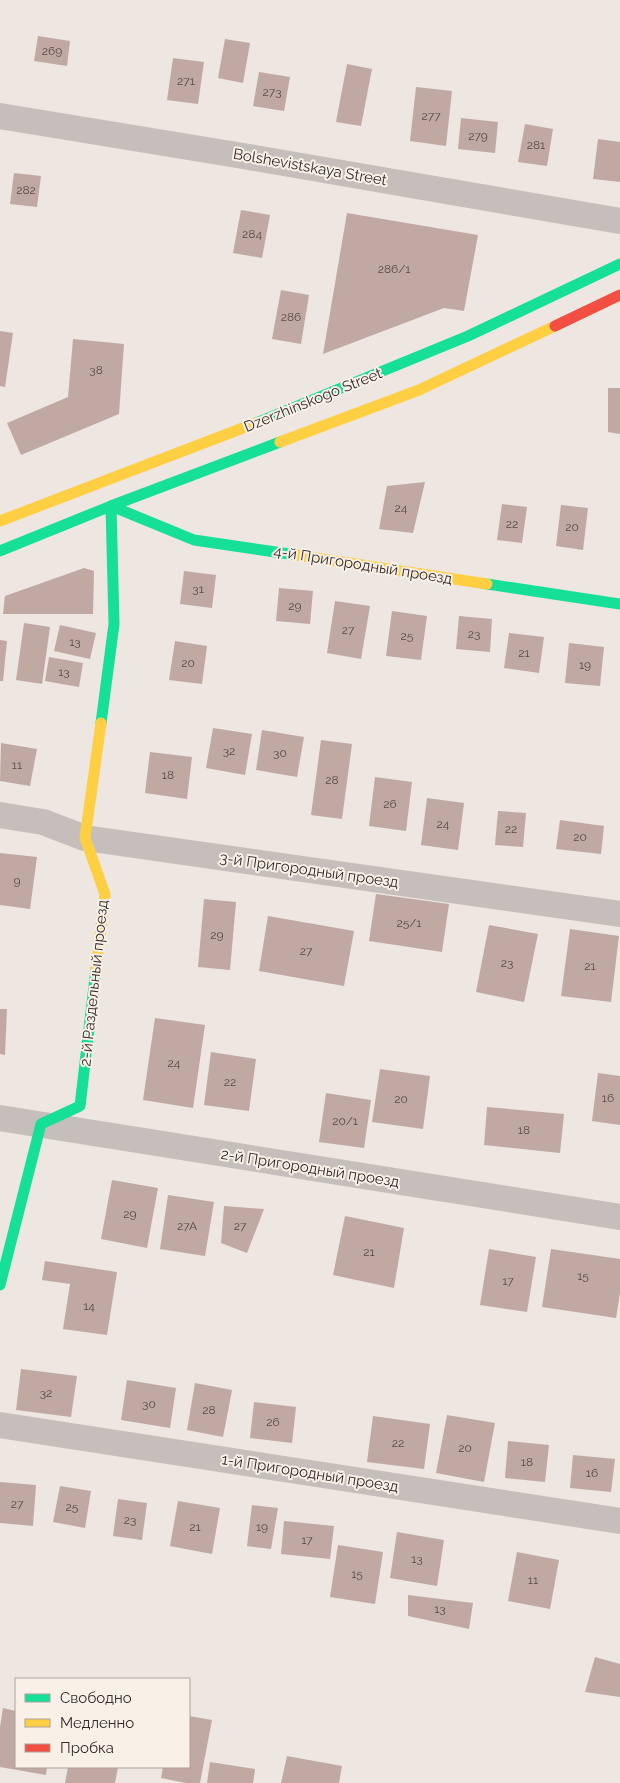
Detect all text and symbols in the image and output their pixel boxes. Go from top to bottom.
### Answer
house number: 269 [42,44,62,58]
house number: 271 [177,74,195,88]
house number: 273 [262,85,282,99]
house number: 277 [421,109,441,123]
house number: 279 [468,129,488,143]
house number: 281 [527,138,545,152]
street label: Bolshevistskaya Street [232,145,388,189]
house number: 282 [16,183,36,197]
house number: 284 [242,227,262,241]
house number: 286/1 [378,262,410,276]
house number: 286 [281,310,301,324]
house number: 38 [89,363,103,377]
street label: Dzerzhinskogo Street [241,364,385,436]
house number: 24 [395,501,408,515]
house number: 22 [506,517,518,531]
house number: 20 [565,520,579,534]
street label: 4-й Пригородный проезд [272,542,454,588]
house number: 31 [192,582,204,596]
house number: 29 [288,599,302,613]
house number: 27 [342,623,355,637]
house number: 23 [468,627,480,641]
house number: 25 [401,629,414,643]
house number: 13 [69,635,81,649]
house number: 21 [518,646,530,660]
house number: 20 [181,656,195,670]
house number: 19 [579,658,591,672]
house number: 13 [58,665,70,679]
house number: 32 [223,744,235,758]
house number: 30 [273,746,287,760]
house number: 11 [12,758,22,772]
house number: 18 [162,768,174,782]
house number: 28 [325,773,339,787]
house number: 26 [383,797,397,811]
house number: 24 [437,817,450,831]
house number: 22 [505,822,517,836]
house number: 20 [573,830,587,844]
street label: 3-й Пригородный проезд [218,849,400,892]
house number: 9 [13,874,21,888]
street label: 2-й Раздельный проезд [76,899,112,1067]
house number: 25/1 [397,916,421,930]
house number: 29 [210,928,224,942]
house number: 27 [300,944,313,958]
house number: 23 [501,956,513,970]
house number: 21 [584,959,596,973]
house number: 24 [168,1056,181,1070]
house number: 22 [224,1075,236,1089]
house number: 16 [602,1091,614,1105]
house number: 20 [394,1092,408,1106]
house number: 20/1 [332,1114,358,1128]
house number: 18 [518,1123,530,1137]
street label: 2-й Пригородный проезд [220,1145,401,1191]
house number: 29 [123,1207,137,1221]
house number: 27А [177,1219,197,1233]
house number: 27 [234,1219,247,1233]
house number: 21 [363,1245,375,1259]
house number: 15 [577,1269,589,1283]
house number: 17 [502,1274,514,1288]
house number: 14 [83,1299,95,1313]
house number: 32 [40,1386,52,1400]
house number: 30 [142,1397,156,1411]
house number: 28 [202,1403,216,1417]
house number: 26 [266,1415,280,1429]
house number: 22 [392,1436,404,1450]
house number: 20 [458,1441,472,1455]
street label: 1-й Пригородный проезд [220,1450,400,1496]
house number: 18 [521,1455,533,1469]
house number: 16 [586,1466,598,1480]
house number: 27 [11,1497,24,1511]
house number: 25 [66,1500,79,1514]
house number: 23 [124,1513,136,1527]
house number: 21 [189,1520,201,1534]
house number: 19 [256,1520,268,1534]
house number: 17 [301,1533,313,1547]
house number: 13 [411,1552,423,1566]
house number: 15 [351,1567,363,1581]
house number: 11 [528,1573,538,1587]
house number: 13 [434,1602,446,1616]
legend [15,1678,190,1768]
text: Свободно [60,1689,132,1707]
text: Медленно [60,1714,134,1732]
text: Пробка [60,1739,114,1757]

